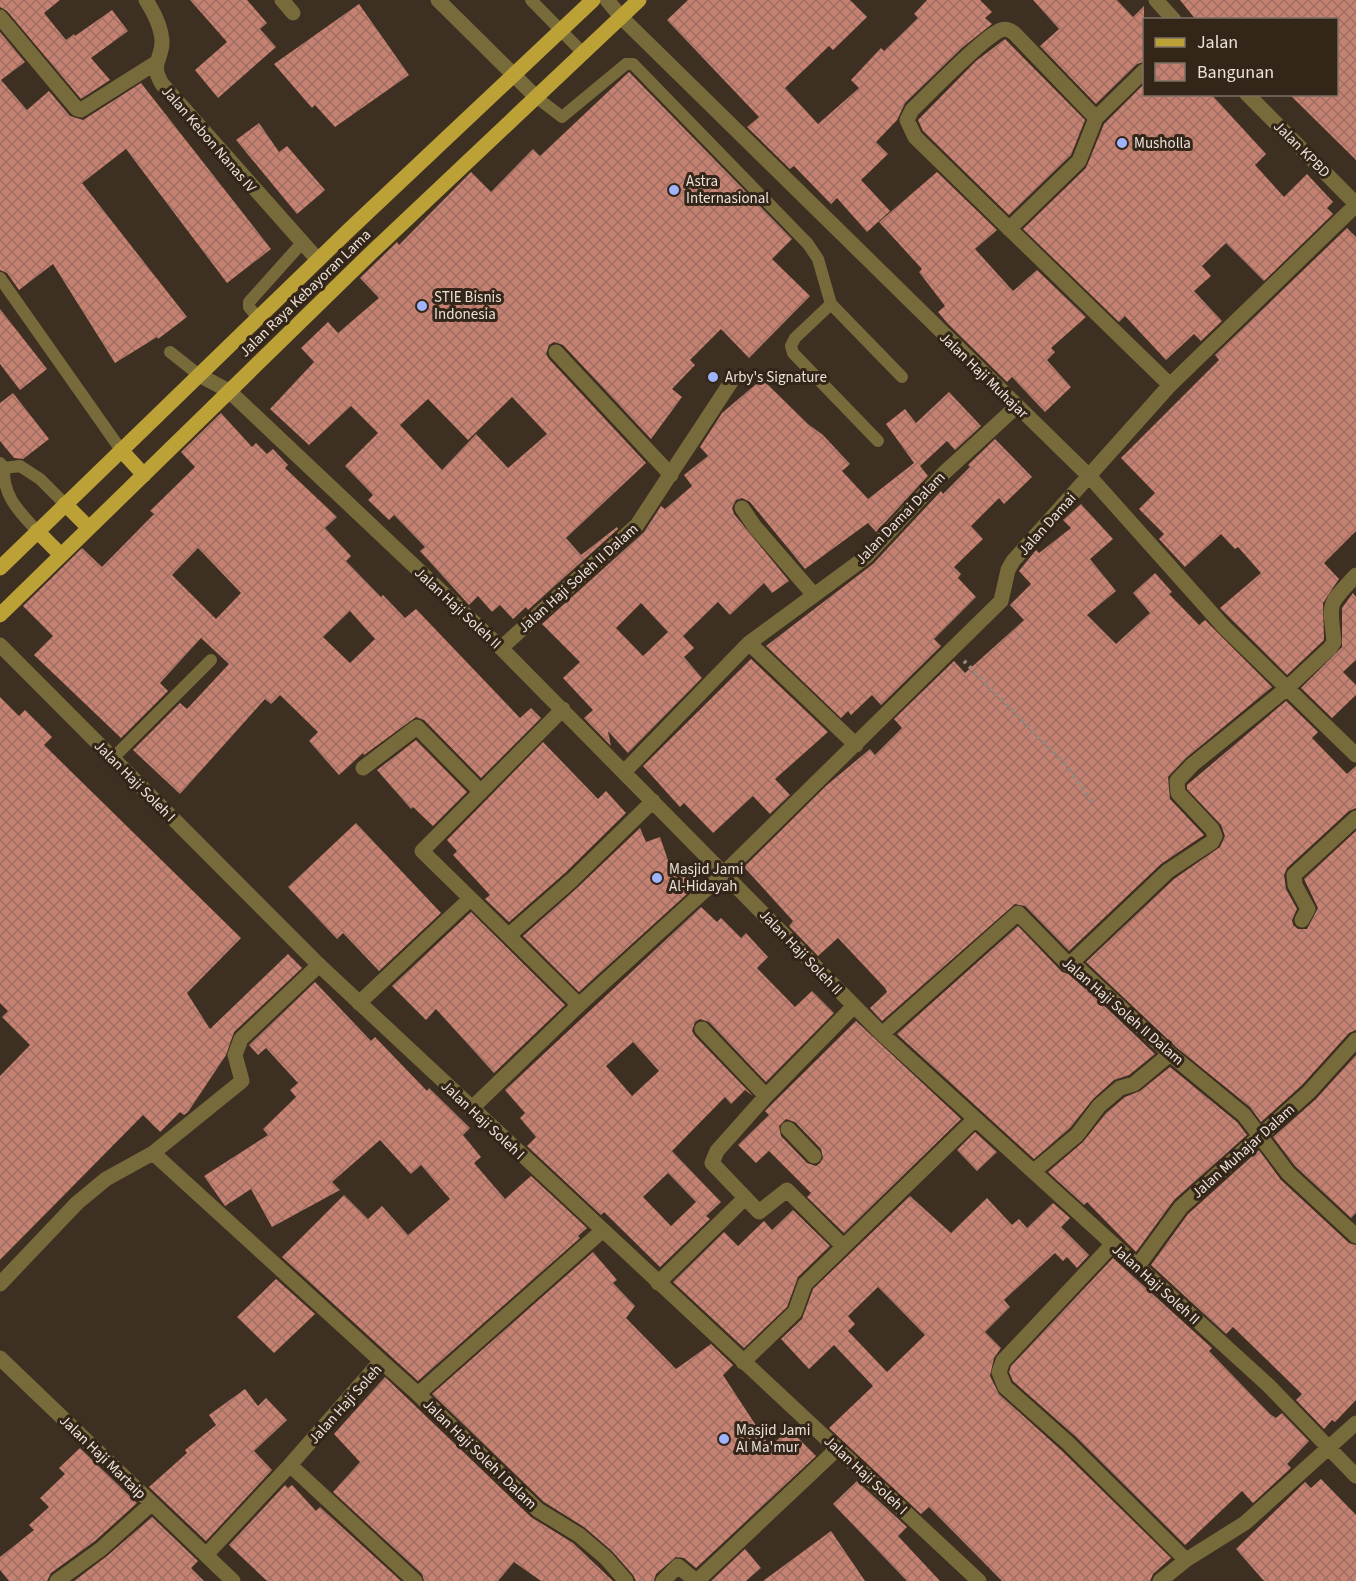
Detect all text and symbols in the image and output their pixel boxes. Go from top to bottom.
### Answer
legend [1143,18,1338,96]
text: Jalan [1197,30,1238,55]
text: Bangunan [1197,60,1274,85]
street label: Jalan Kebon Nanas IV [156,82,261,197]
street label: Jalan KPBD [1269,116,1335,182]
place label: Musholla [1134,133,1191,154]
marker: Musholla [1115,136,1129,150]
place label: Astra Internasional [686,171,769,209]
marker: Astra Internasional [667,183,681,197]
street label: Jalan Raya Kebayoran Lama [235,225,376,362]
place label: STIE Bisnis Indonesia [434,287,502,325]
marker: STIE Bisnis Indonesia [415,299,429,313]
street label: Jalan Haji Muhajar [935,327,1033,424]
place label: Arby's Signature [725,367,827,388]
marker: Arby's Signature [706,370,720,384]
street label: Jalan Damai Dalam [851,467,950,569]
street label: Jalan Damai [1014,488,1081,560]
street label: Jalan Haji Soleh II Dalam [514,519,643,638]
street label: Jalan Haji Soleh II [410,563,506,654]
street label: Jalan Haji Soleh I [89,736,180,827]
place label: Masjid Jami Al-Hidayah [669,859,743,897]
marker: Masjid Jami Al-Hidayah [650,871,664,885]
street label: Jalan Haji Soleh II [754,905,847,1000]
street label: Jalan Haji Soleh II Dalam [1057,953,1188,1070]
street label: Jalan Haji Soleh I [436,1076,529,1165]
street label: Jalan Muhajar Dalam [1187,1099,1299,1203]
street label: Jalan Haji Soleh II [1107,1239,1204,1329]
street label: Jalan Haji Soleh [304,1360,387,1449]
street label: Jalan Haji Soleh I Dalam [418,1394,541,1514]
street label: Jalan Haji Martaip [55,1411,151,1504]
place label: Masjid Jami Al Ma'mur [736,1420,810,1458]
street label: Jalan Haji Soleh I [819,1431,912,1520]
marker: Masjid Jami Al Ma'mur [717,1432,731,1446]

